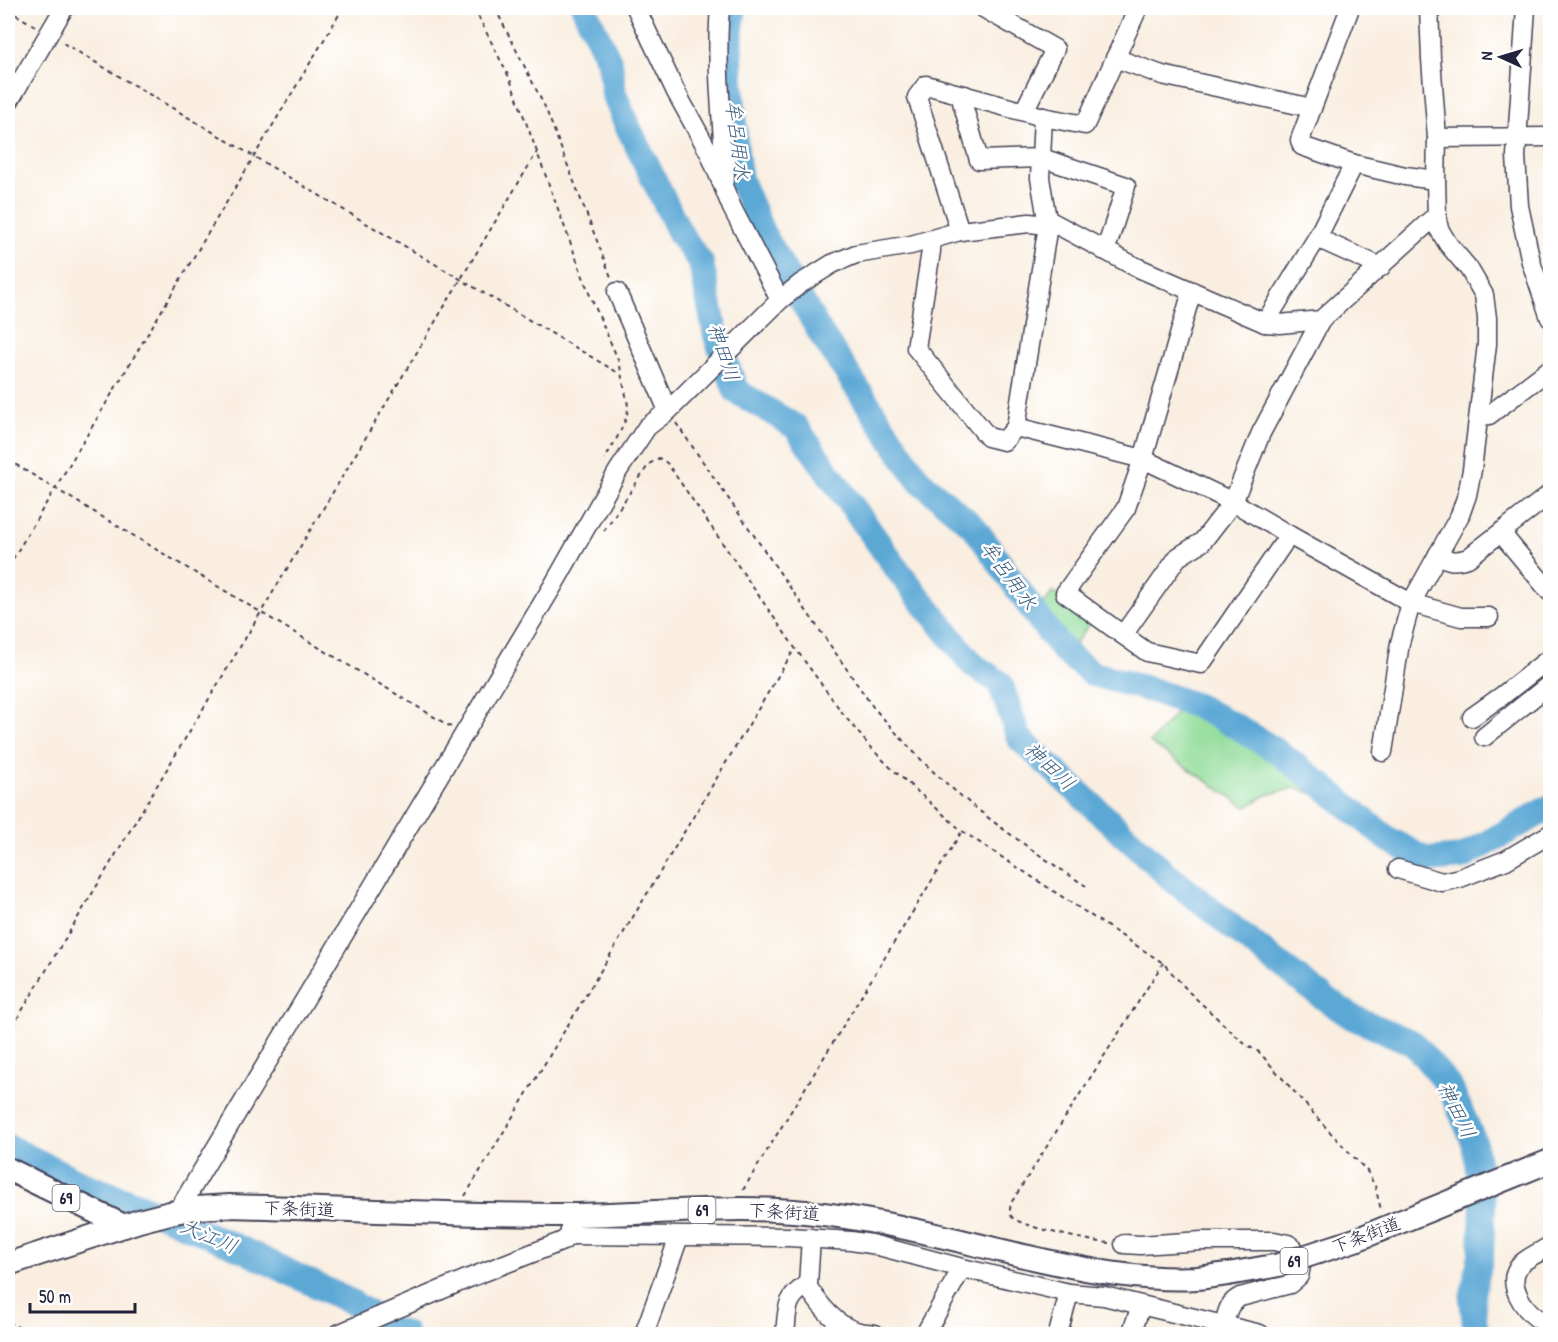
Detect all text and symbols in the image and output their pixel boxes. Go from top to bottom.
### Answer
north arrow [1471,27,1531,87]
text: N [1475,50,1497,61]
water label: 牟呂用水 [720,99,757,181]
water label: 神田川 [702,319,747,385]
water label: 牟呂用水 [975,534,1044,615]
water label: 神田川 [1019,735,1081,796]
water label: 神田川 [1432,1077,1483,1143]
road number: 69 [52,1185,80,1211]
street label: 下条街道 [263,1195,335,1222]
road number: 69 [688,1197,716,1223]
street label: 下条街道 [747,1197,821,1226]
street label: 下条街道 [1328,1210,1404,1259]
water label: 大江川 [176,1211,242,1260]
road number: 69 [1280,1248,1308,1274]
scale bar [30,1276,135,1314]
text: 50 m [39,1284,71,1309]

